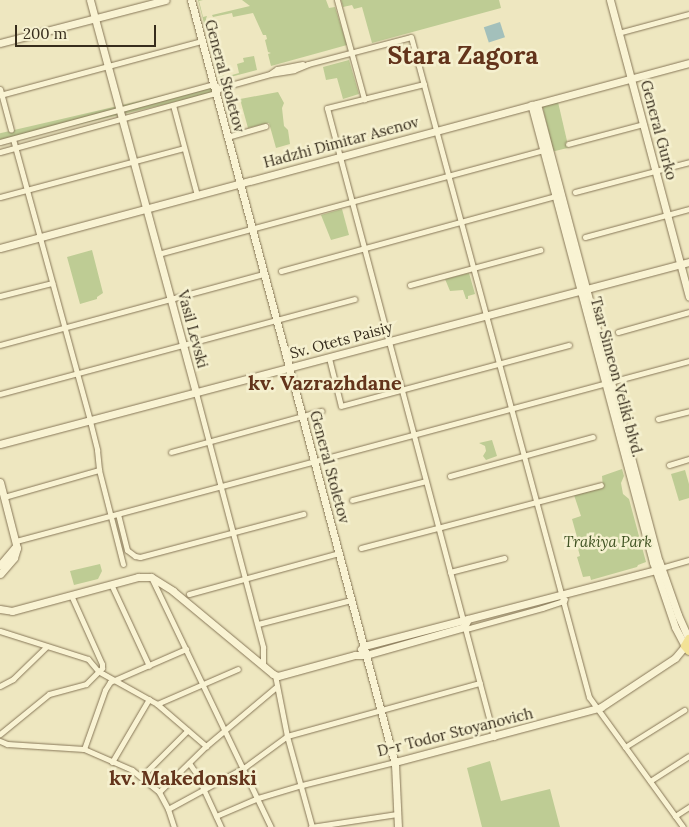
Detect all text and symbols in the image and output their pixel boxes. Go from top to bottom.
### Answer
scale bar [18,15,159,47]
street label: General Stoletov [201,18,249,134]
text: 200 m [23,24,67,43]
district label: Stara Zagora [388,40,538,70]
street label: General Gurko [637,78,681,182]
street label: Hadzhi Dimitar Asenov [261,113,421,171]
street label: Vasil Levski [174,288,212,370]
street label: Tsar Simeon Veliki blvd. [587,295,647,459]
street label: Sv. Otets Paisiy [288,318,394,362]
district label: kv. Vazrazhdane [248,370,402,394]
street label: General Stoletov [306,409,354,525]
park label: Trakiya Park [564,533,652,551]
street label: D-r Todor Stoyanovich [375,704,535,760]
district label: kv. Makedonski [109,765,257,789]

